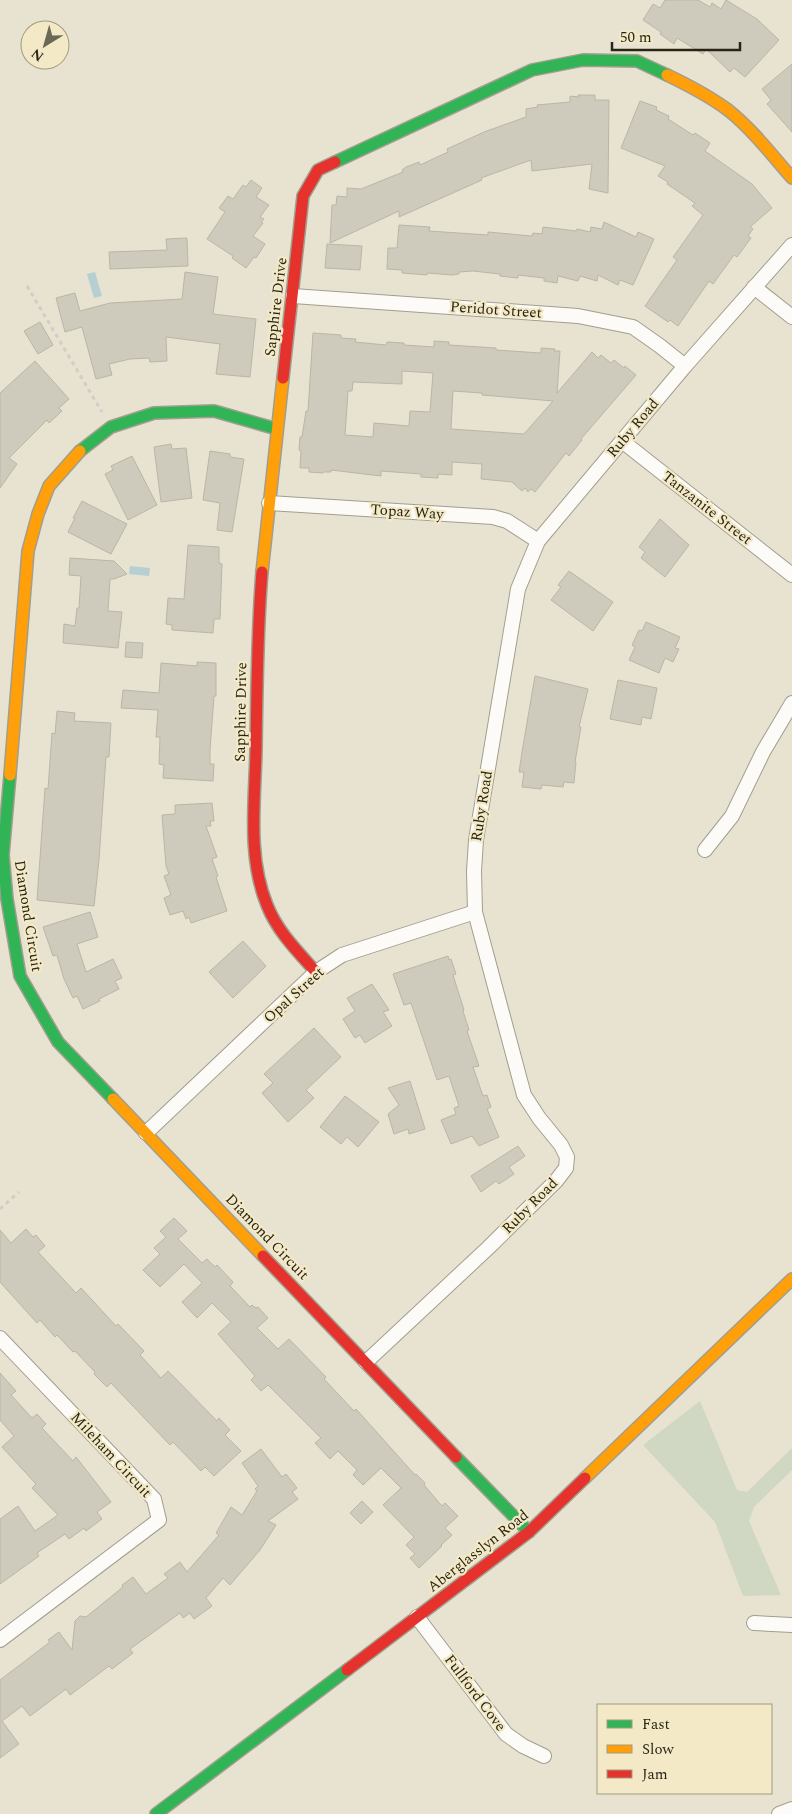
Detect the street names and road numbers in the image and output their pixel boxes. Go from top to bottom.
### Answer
street label: Sapphire Drive [259,256,293,358]
street label: Peridot Street [449,295,543,325]
street label: Ruby Road [601,393,665,463]
street label: Tanzanite Street [657,465,757,551]
street label: Topaz Way [370,498,445,526]
street label: Sapphire Drive [229,662,253,762]
street label: Ruby Road [465,769,499,843]
street label: Diamond Circuit [8,859,48,973]
street label: Opal Street [258,961,330,1029]
street label: Ruby Road [497,1173,563,1239]
street label: Diamond Circuit [220,1188,314,1286]
street label: Mileham Circuit [65,1407,157,1503]
street label: Aberglasslyn Road [422,1504,534,1598]
street label: Fullford Cove [438,1650,512,1736]

